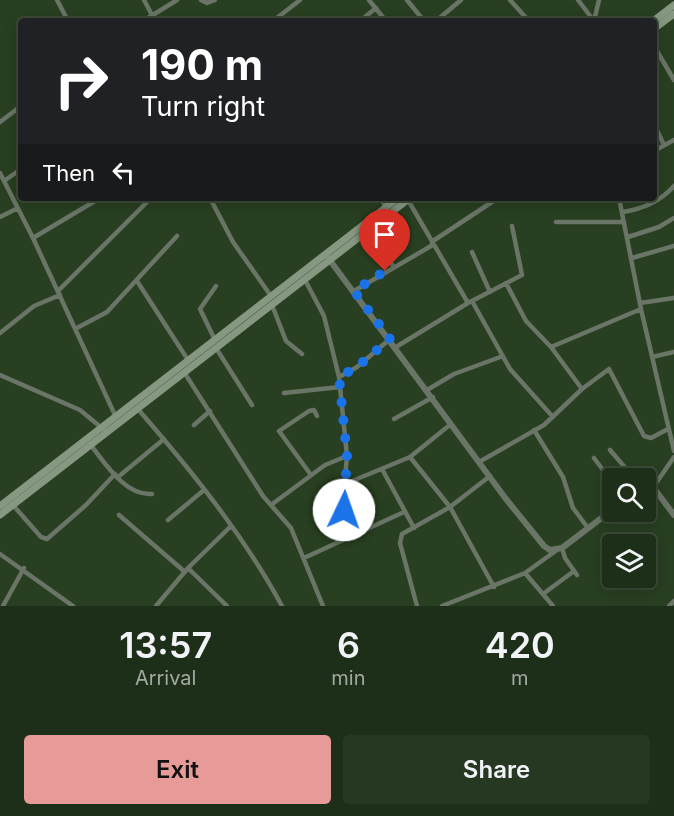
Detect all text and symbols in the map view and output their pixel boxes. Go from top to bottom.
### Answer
text: 190 m [141,39,263,90]
icon: right [42,42,120,120]
text: Turn right [141,90,265,123]
icon: left [107,156,140,189]
text: Then [42,160,95,186]
pin [359,209,410,271]
icon: arrive [368,218,401,251]
map controls [602,468,656,588]
button: search [602,468,656,522]
position arrow [312,478,376,542]
button: layers [602,534,656,588]
text: 13:57 [119,623,212,667]
text: 6 [337,623,360,667]
text: 420 [485,623,555,667]
text: Arrival [135,666,196,690]
text: min [331,666,366,690]
text: m [511,666,529,690]
button: Exit [24,735,331,804]
button: Share [343,735,650,804]

